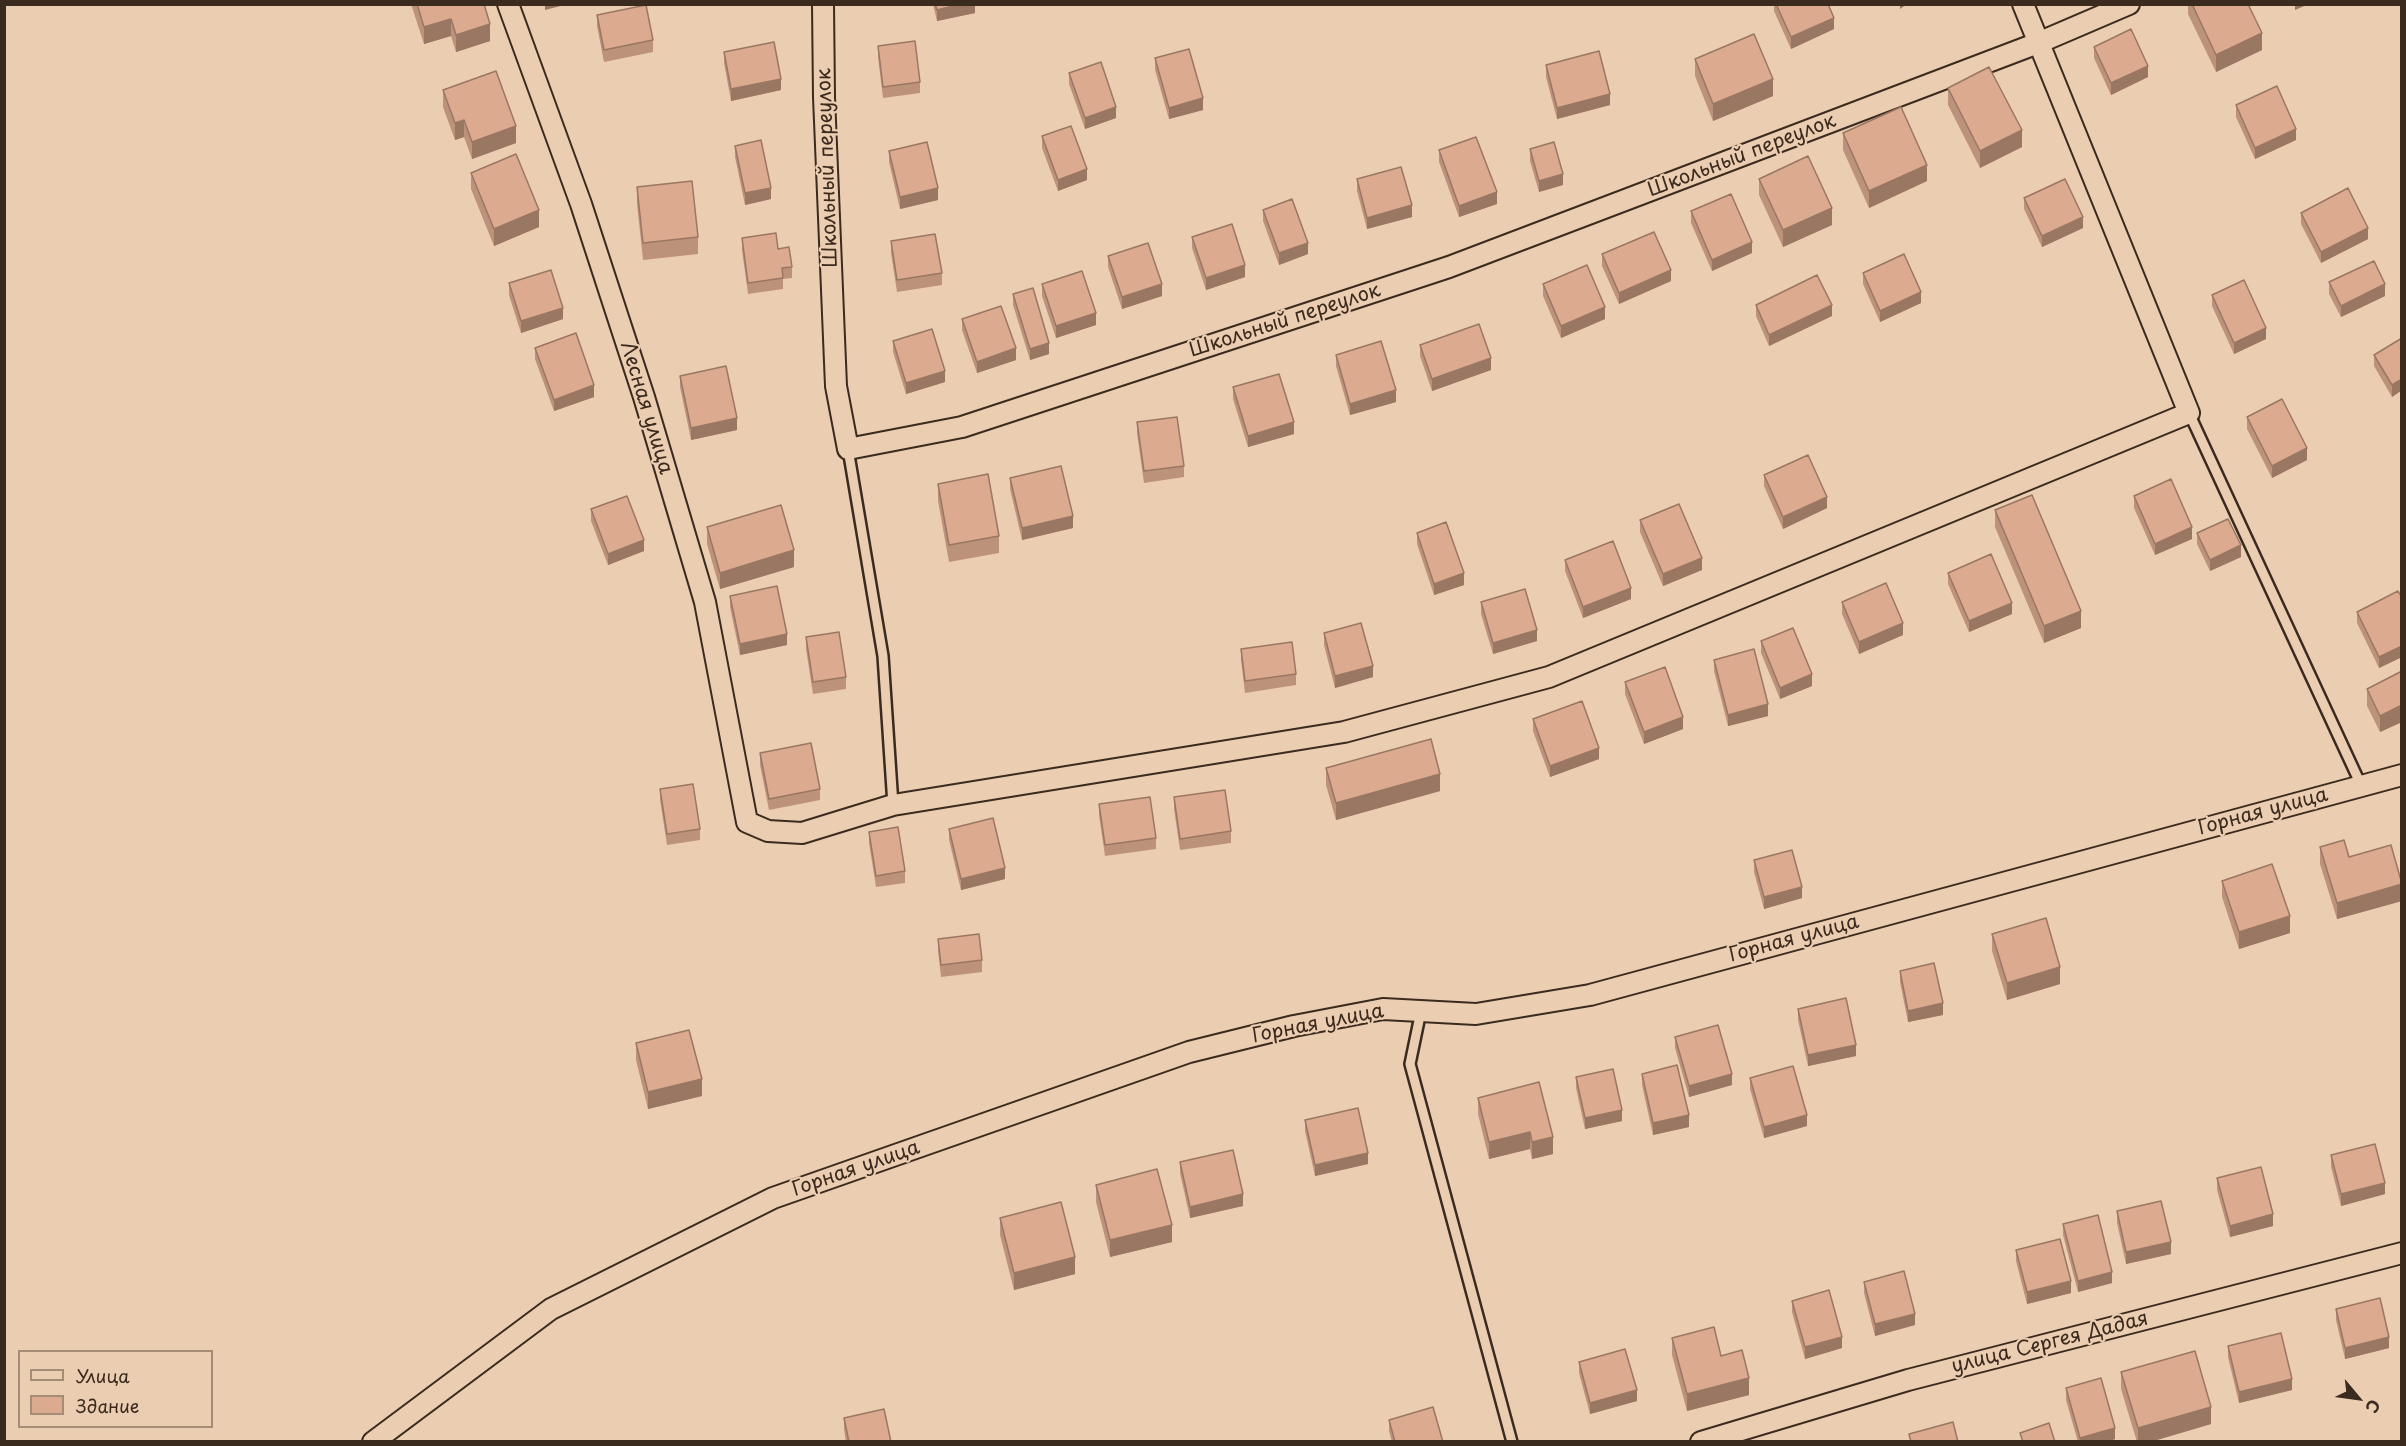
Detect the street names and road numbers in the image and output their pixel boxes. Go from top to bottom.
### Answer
street label: Школьный переулок [813,68,843,268]
street label: Школьный переулок [1645,109,1839,203]
street label: Школьный переулок [1186,279,1384,363]
street label: Лесная улица [614,339,678,477]
street label: Горная улица [2195,783,2331,841]
street label: Горная улица [1726,910,1862,968]
street label: Горная улица [1250,999,1386,1049]
street label: Горная улица [789,1136,923,1202]
street label: улица Сергея Дадая [1949,1307,2151,1379]

